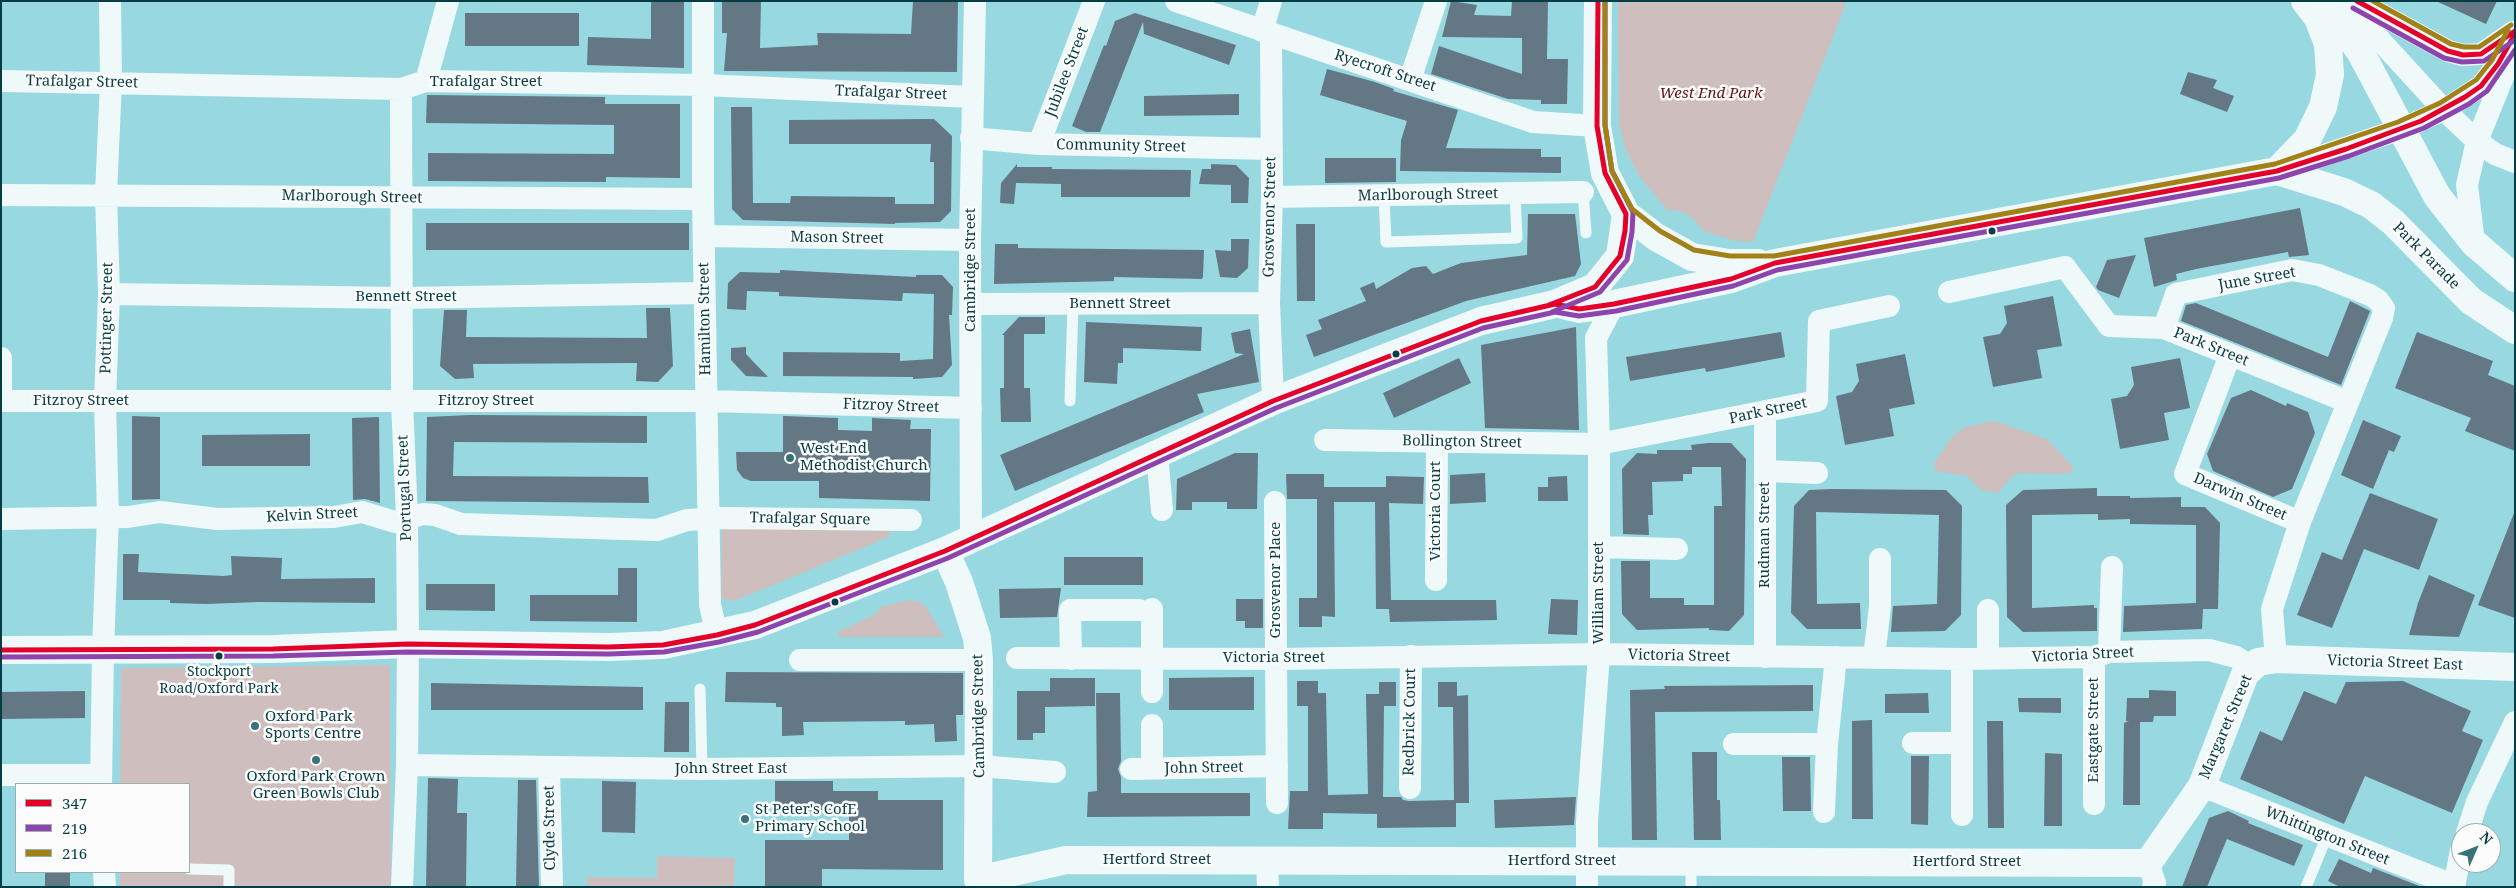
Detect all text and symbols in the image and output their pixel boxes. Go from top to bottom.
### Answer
street label: Jubilee Street [1042,24,1092,120]
street label: Ryecroft Street [1332,46,1438,96]
street label: Trafalgar Street [26,72,138,92]
street label: Trafalgar Street [430,73,542,91]
street label: Trafalgar Street [835,82,947,104]
park label: West End Park [1659,85,1763,103]
street label: Community Street [1056,136,1186,156]
street label: Grosvenor Street [1260,156,1280,278]
street label: Marlborough Street [1358,185,1498,205]
street label: Marlborough Street [282,187,422,207]
street label: Cambridge Street [962,208,980,332]
street label: Park Parade [2389,219,2463,293]
unlabelled marker [1987,226,1997,236]
street label: Mason Street [790,228,884,248]
street label: Pottinger Street [97,262,117,374]
street label: Hamilton Street [695,262,715,376]
street label: June Street [2217,263,2297,295]
street label: Bennett Street [355,288,457,306]
street label: Bennett Street [1069,295,1171,313]
street label: Park Street [2171,324,2251,370]
unlabelled marker [1391,349,1401,359]
street label: Fitzroy Street [33,392,129,410]
street label: Fitzroy Street [438,392,534,410]
street label: Park Street [1727,394,1809,428]
street label: Fitzroy Street [843,395,939,417]
street label: Bollington Street [1402,432,1522,452]
street label: Portugal Street [394,434,416,542]
place label: West End Methodist Church [800,440,928,475]
marker: West End Methodist Church [784,452,796,464]
street label: Victoria Court [1427,461,1445,561]
street label: Darwin Street [2191,469,2289,525]
street label: Rudman Street [1756,482,1774,588]
street label: Kelvin Street [266,504,358,526]
street label: Trafalgar Square [749,509,871,529]
street label: Grosvenor Place [1267,522,1285,638]
street label: William Street [1590,542,1608,644]
unlabelled marker [830,597,840,607]
street label: Victoria Street [2031,643,2135,667]
street label: Victoria Street [1628,646,1730,666]
street label: Victoria Street [1223,649,1325,667]
marker: Stockport Road/Oxford Park [214,651,224,661]
street label: Victoria Street East [2327,652,2463,674]
street label: Cambridge Street [969,654,989,778]
place label: Stockport Road/Oxford Park [159,664,279,696]
street label: Redbrick Court [1400,668,1420,776]
street label: Margaret Street [2196,672,2256,782]
street label: Eastgate Street [2085,677,2103,783]
place label: Oxford Park Sports Centre [265,708,361,743]
marker: Oxford Park Sports Centre [249,720,261,732]
marker: Oxford Park Crown Green Bowls Club [310,754,322,766]
street label: John Street [1164,758,1244,778]
street label: John Street East [675,760,787,778]
place label: Oxford Park Crown Green Bowls Club [247,768,385,803]
legend [15,783,190,873]
street label: Clyde Street [540,785,560,871]
text: 347 [62,793,87,813]
place label: St Peter's CofE Primary School [755,801,865,836]
street label: Whittington Street [2262,803,2392,869]
marker: St Peter's CofE Primary School [739,813,751,825]
text: 219 [62,818,87,838]
north arrow [2451,823,2501,873]
text: N [2476,827,2497,848]
text: 216 [62,843,87,863]
street label: Hertford Street [1103,851,1211,869]
street label: Hertford Street [1508,852,1616,870]
street label: Hertford Street [1913,853,2021,871]

